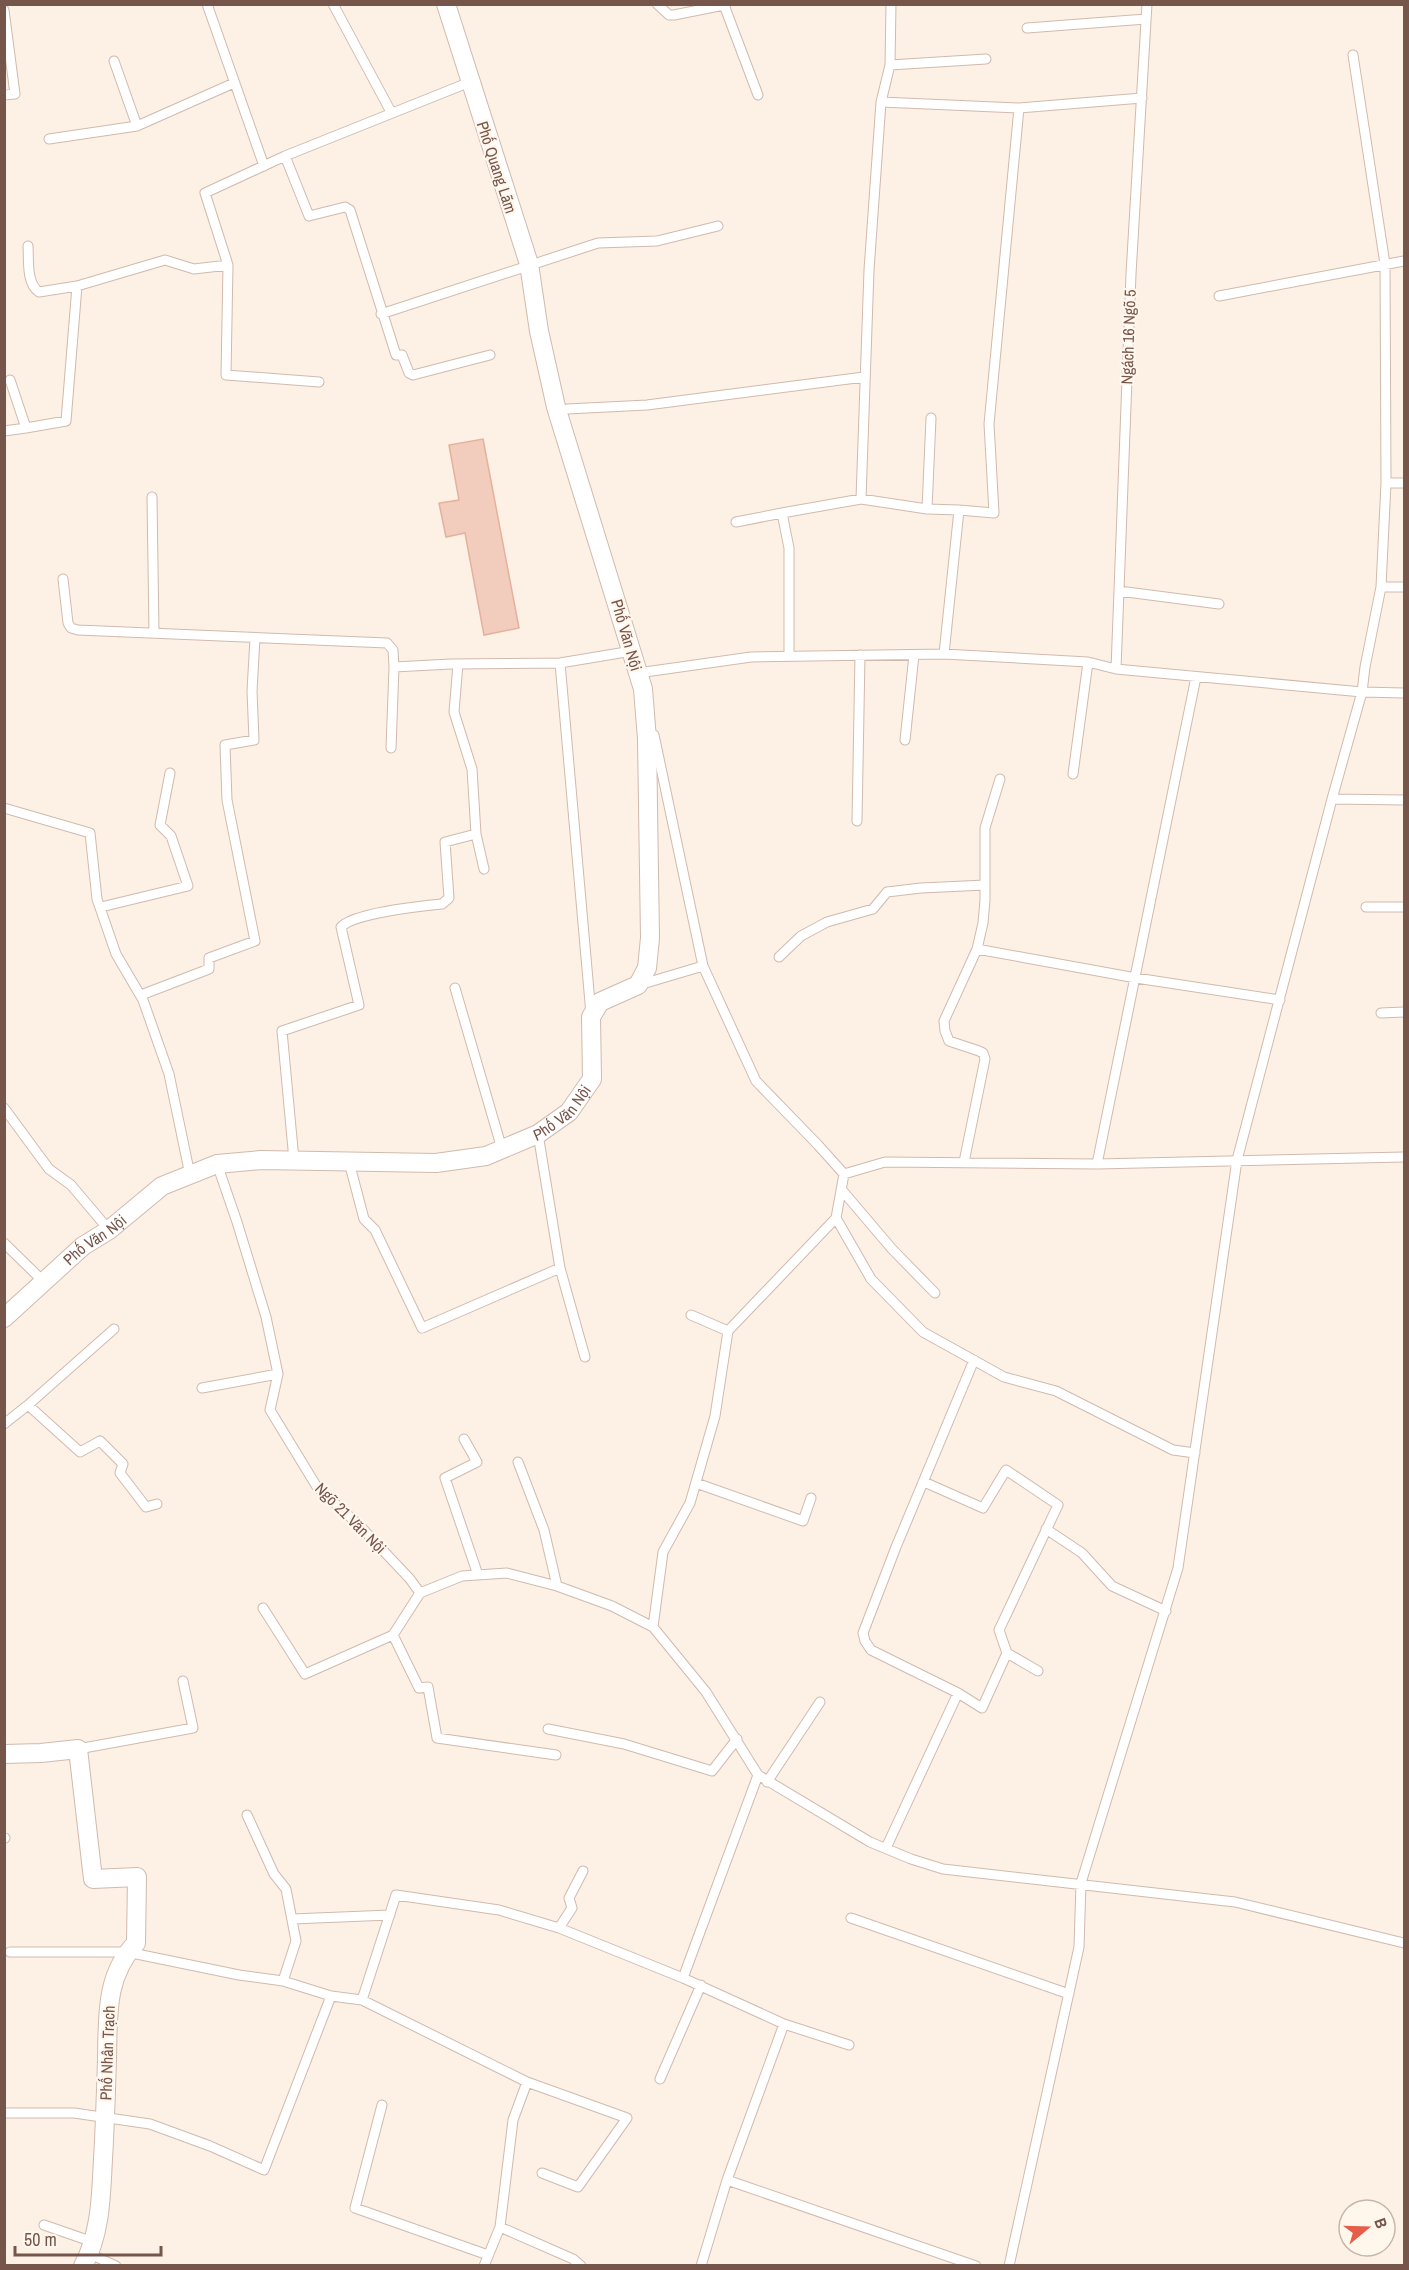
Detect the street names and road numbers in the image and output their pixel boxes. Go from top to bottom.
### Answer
street label: Phố Quang Lãm [472,118,522,216]
street label: Ngách 16 Ngõ 5 [1115,289,1141,385]
street label: Phố Văn Nội [606,597,648,673]
street label: Phố Văn Nội [530,1080,596,1146]
street label: Phố Văn Nội [58,1209,131,1270]
street label: Ngõ 21 Văn Nội [311,1478,391,1558]
street label: Phố Nhân Trạch [94,2005,120,2101]

